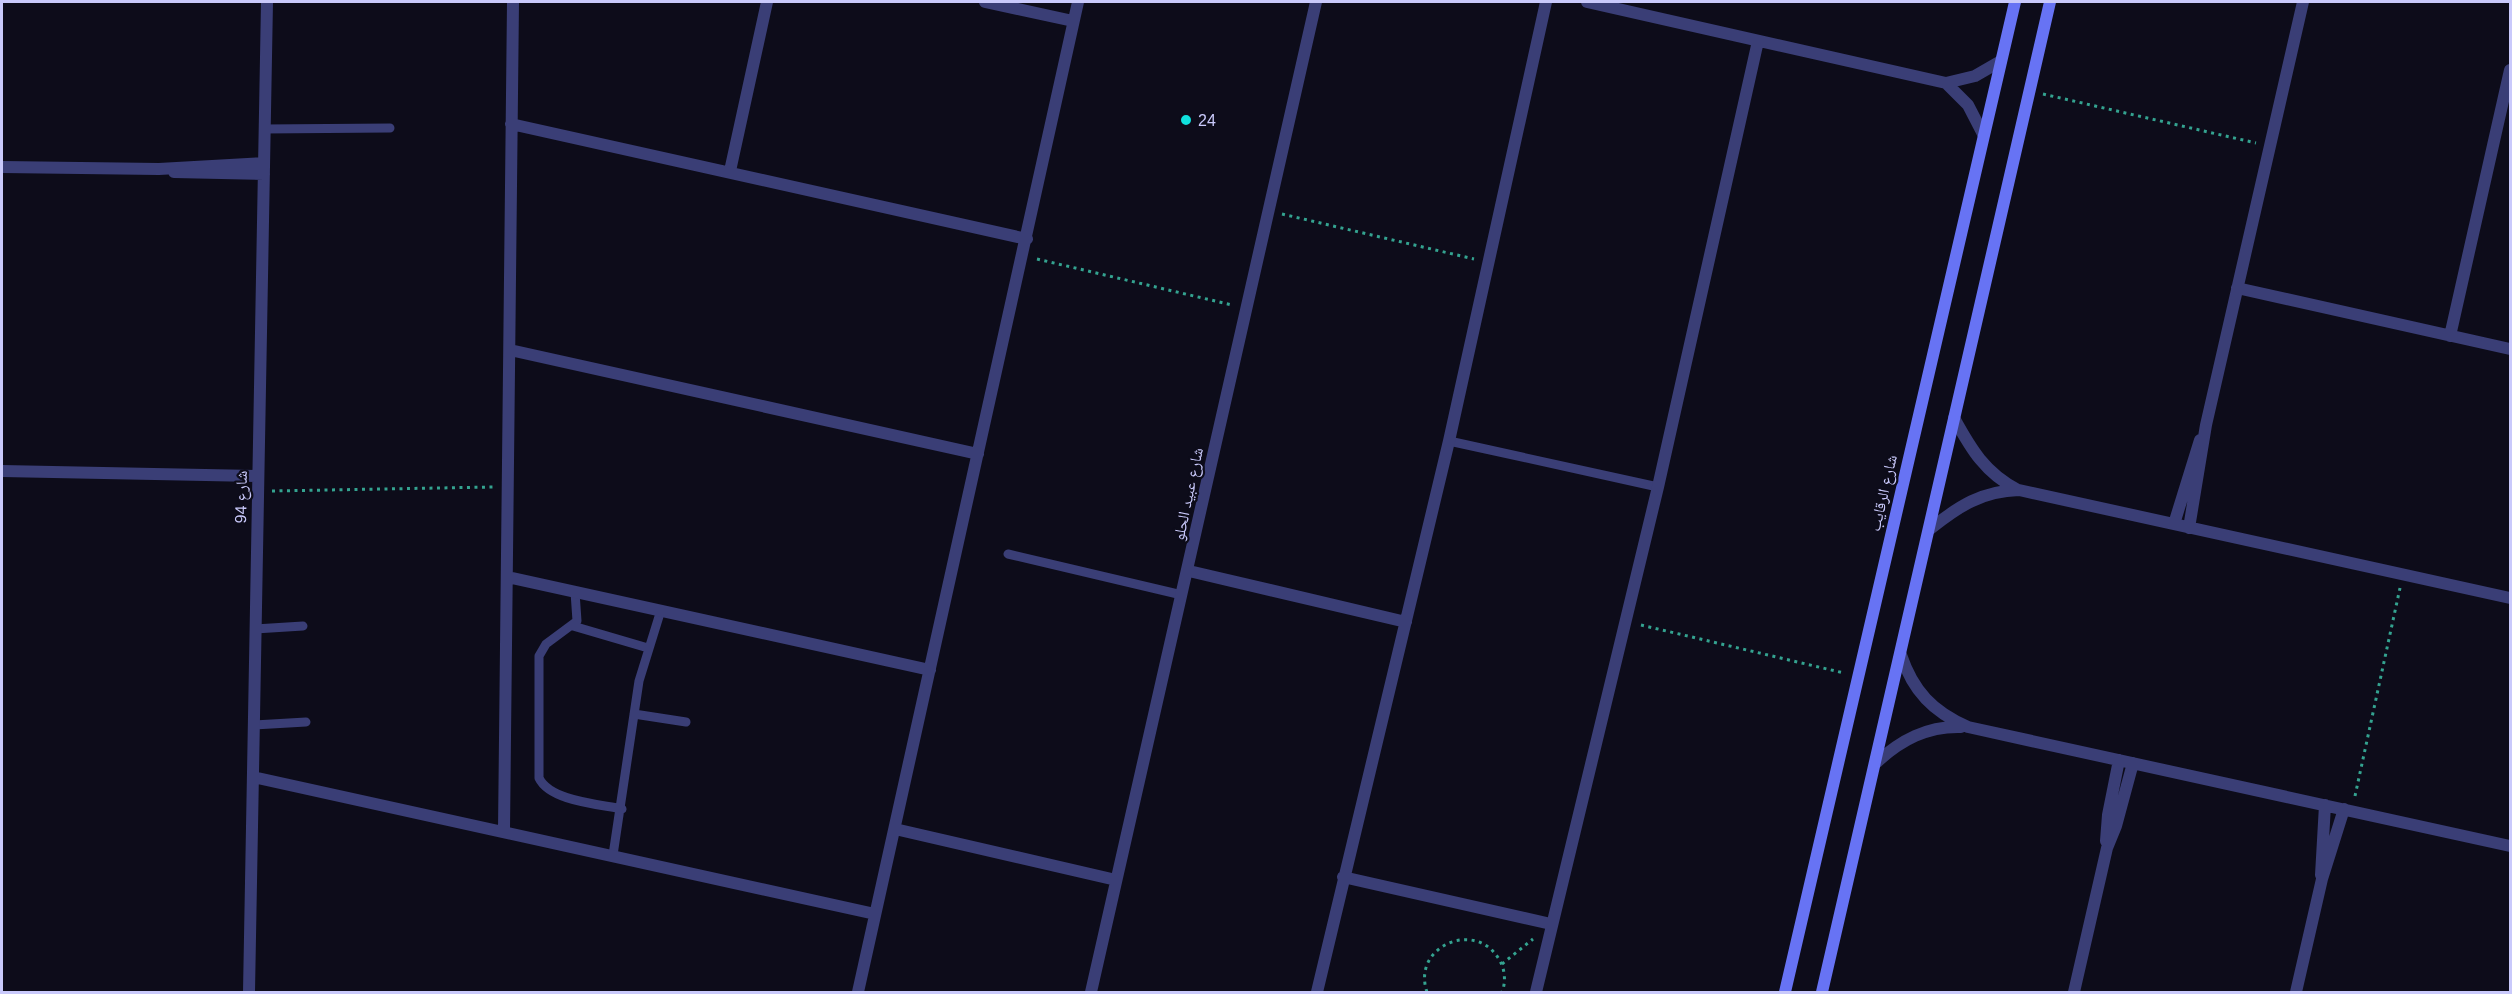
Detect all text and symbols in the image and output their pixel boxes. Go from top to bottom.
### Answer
place label: 24 [1198,112,1216,129]
marker: 24 [1179,113,1193,127]
street label: شارع عبيد الحلو [1170,446,1208,542]
street label: شارع الرقايب [1866,453,1902,533]
street label: شارع 94 [232,471,252,524]

